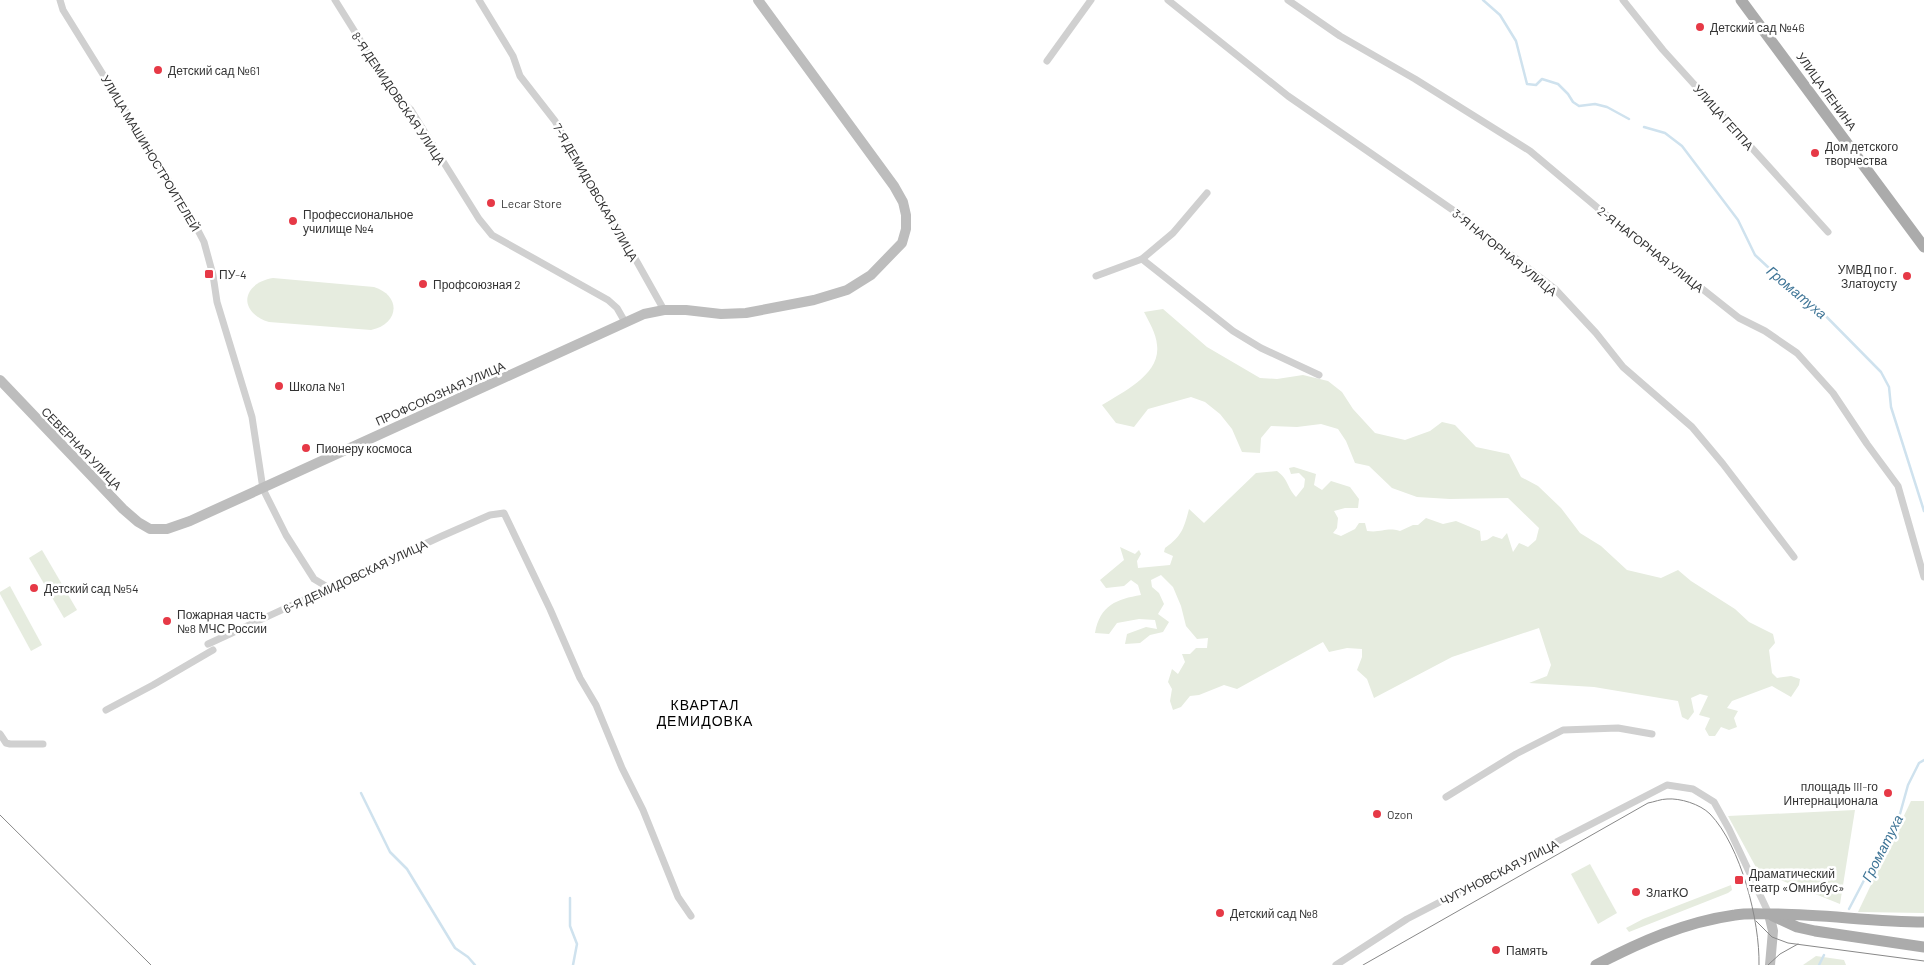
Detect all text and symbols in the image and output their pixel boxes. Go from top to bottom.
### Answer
place label: Детский сад №46 [1710,20,1805,35]
marker: Детский сад №46 [1694,21,1706,33]
street label: 8-Я ДЕМИДОВСКАЯ УЛИЦА [348,29,449,168]
street label: УЛИЦА ЛЕНИНА [1793,49,1860,133]
place label: Детский сад №61 [168,63,260,78]
marker: Детский сад №61 [152,64,164,76]
street label: УЛИЦА МАШИНОСТРОИТЕЛЕЙ [98,72,203,234]
street label: УЛИЦА ГЕППА [1690,82,1757,153]
street label: 7-Я ДЕМИДОВСКАЯ УЛИЦА [550,121,641,264]
place label: Дом детского творчества [1825,139,1898,168]
marker: Дом детского творчества [1809,147,1821,159]
place label: Lecar Store [501,196,562,210]
marker: Lecar Store [485,197,497,209]
street label: 2-Я НАГОРНАЯ УЛИЦА [1595,203,1707,295]
street label: 3-Я НАГОРНАЯ УЛИЦА [1449,206,1560,299]
place label: Профессиональное училище №4 [303,207,414,236]
marker: Профессиональное училище №4 [287,215,299,227]
water label: Громатуха [1764,262,1831,322]
place label: УМВД по г. Златоусту [1838,262,1897,291]
place label: ПУ-4 [219,267,247,281]
marker: ПУ-4 [203,268,215,280]
marker: УМВД по г. Златоусту [1901,270,1913,282]
place label: Профсоюзная 2 [433,277,521,292]
marker: Профсоюзная 2 [417,278,429,290]
street label: ПРОФСОЮЗНАЯ УЛИЦА [373,358,507,429]
place label: Школа №1 [289,379,345,393]
marker: Школа №1 [273,380,285,392]
street label: СЕВЕРНАЯ УЛИЦА [38,404,125,493]
place label: Пионеру космоса [316,441,412,456]
marker: Пионеру космоса [300,442,312,454]
street label: 6-Я ДЕМИДОВСКАЯ УЛИЦА [281,536,430,616]
place label: Детский сад №54 [44,581,139,596]
marker: Детский сад №54 [28,582,40,594]
place label: Пожарная часть №8 МЧС России [177,607,267,635]
marker: Пожарная часть №8 МЧС России [161,615,173,627]
district label: КВАРТАЛ ДЕМИДОВКА [657,696,753,729]
place label: площадь III-го Интернационала [1784,779,1878,808]
marker: площадь III-го Интернационала [1882,787,1894,799]
place label: Ozon [1387,807,1413,821]
marker: Ozon [1371,808,1383,820]
water label: Громатуха [1858,811,1906,884]
street label: ЧУГУНОВСКАЯ УЛИЦА [1438,836,1561,909]
place label: Драматический театр «Омнибус» [1749,866,1844,895]
marker: Драматический театр «Омнибус» [1733,874,1745,886]
place label: ЗлатКО [1646,885,1688,899]
marker: ЗлатКО [1630,886,1642,898]
place label: Детский сад №8 [1230,906,1318,921]
marker: Детский сад №8 [1214,907,1226,919]
place label: Память [1506,943,1548,957]
marker: Память [1490,944,1502,956]

